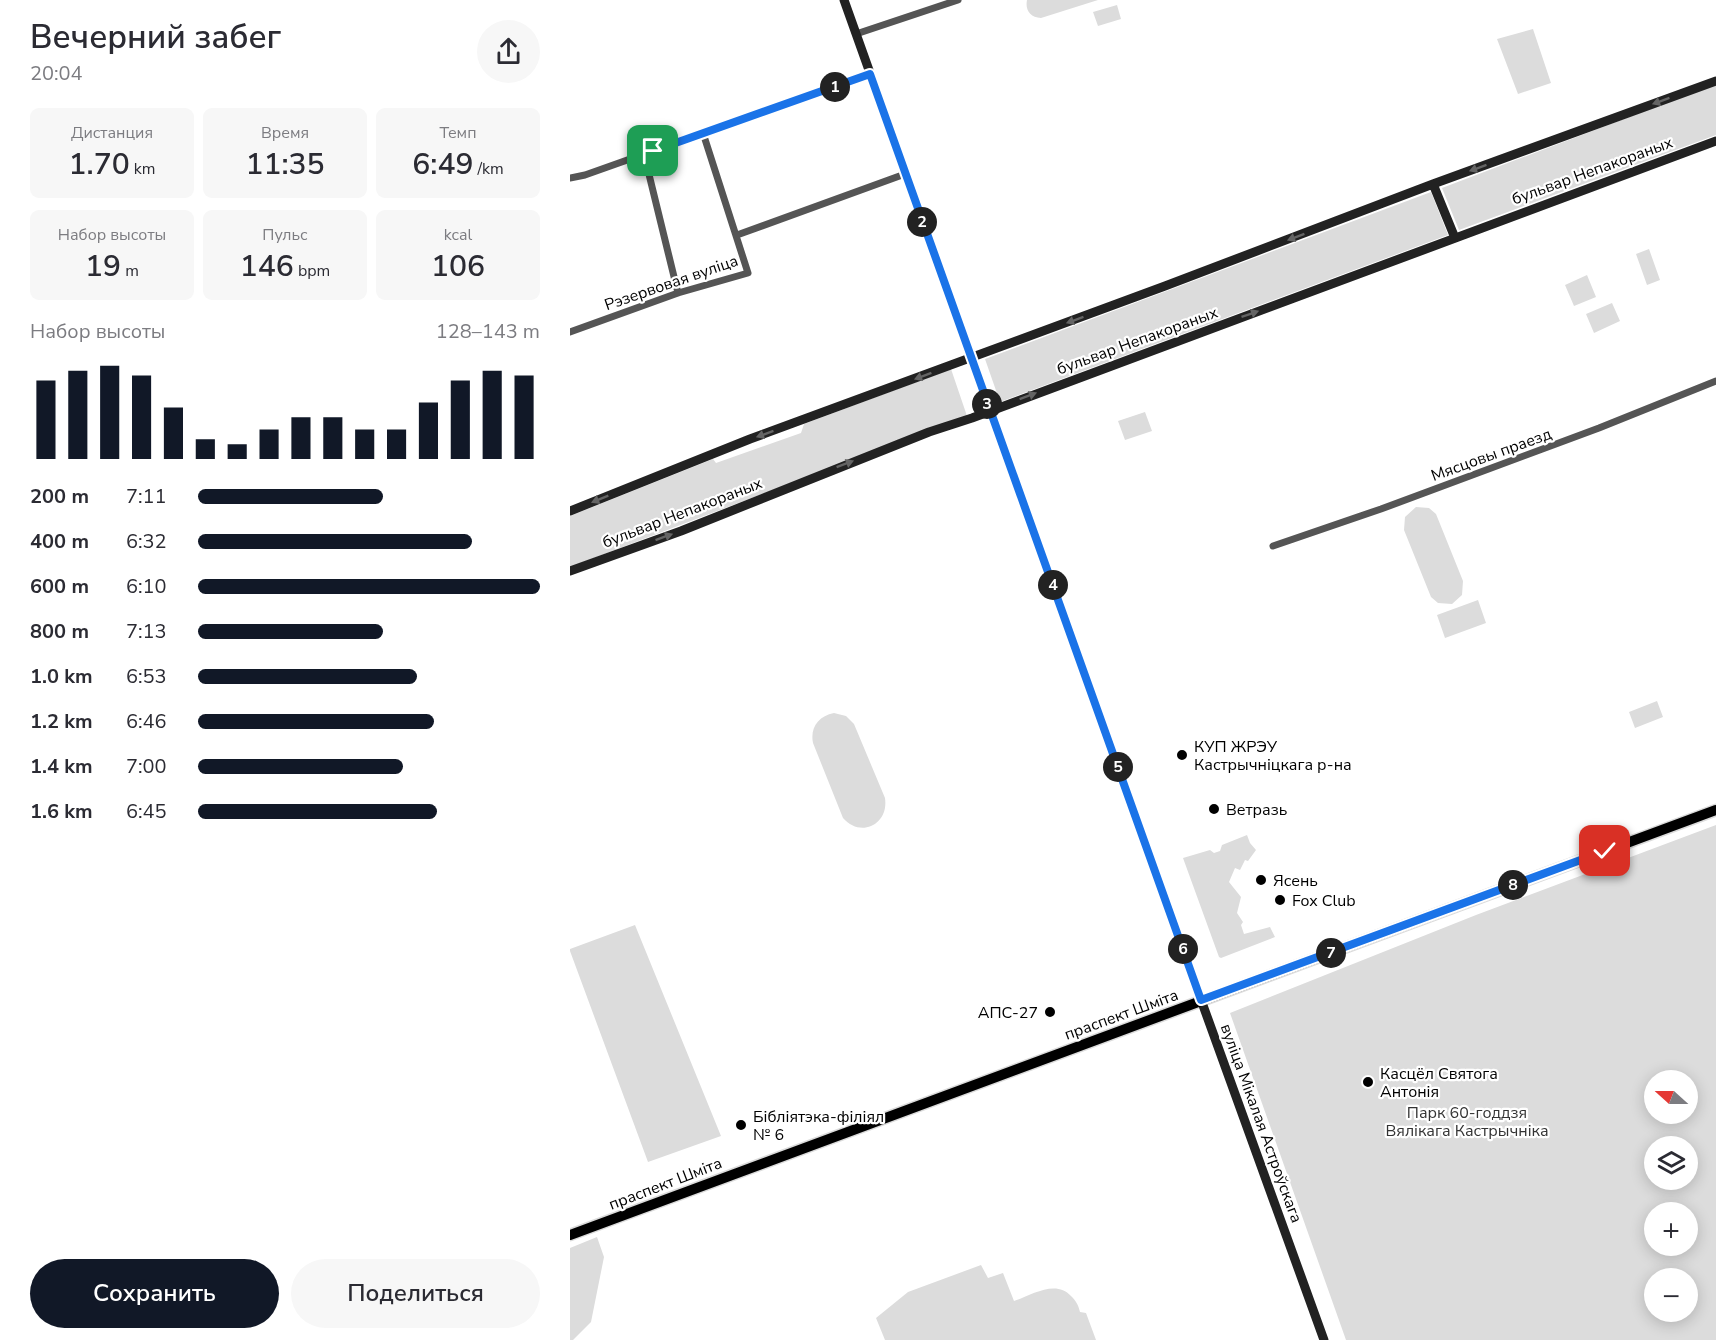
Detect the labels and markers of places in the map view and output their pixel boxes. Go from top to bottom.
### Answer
pin: 1 [820,72,850,102]
pin [627,125,678,176]
pin: 2 [907,207,937,237]
pin: 3 [972,389,1002,419]
pin: 4 [1038,570,1068,600]
place label: КУП ЖРЭУ Кастрычніцкага р-на [1194,736,1352,776]
marker: КУП ЖРЭУ Кастрычніцкага р-на [1175,748,1189,762]
pin: 5 [1103,752,1133,782]
place label: Ветразь [1226,799,1287,821]
marker: Ветразь [1207,802,1221,816]
pin [1579,825,1630,876]
place label: Ясень [1273,870,1318,892]
pin: 8 [1498,870,1528,900]
marker: Ясень [1254,873,1268,887]
place label: Fox Club [1292,890,1356,912]
marker: Fox Club [1273,893,1287,907]
pin: 6 [1168,934,1198,964]
pin: 7 [1316,938,1346,968]
place label: АПС-27 [978,1002,1038,1024]
marker: АПС-27 [1043,1005,1057,1019]
place label: Касцёл Святога Антонія [1380,1063,1498,1103]
marker: Касцёл Святога Антонія [1361,1075,1375,1089]
place label: Бібліятэка-філіял № 6 [753,1106,884,1146]
marker: Бібліятэка-філіял № 6 [734,1118,748,1132]

